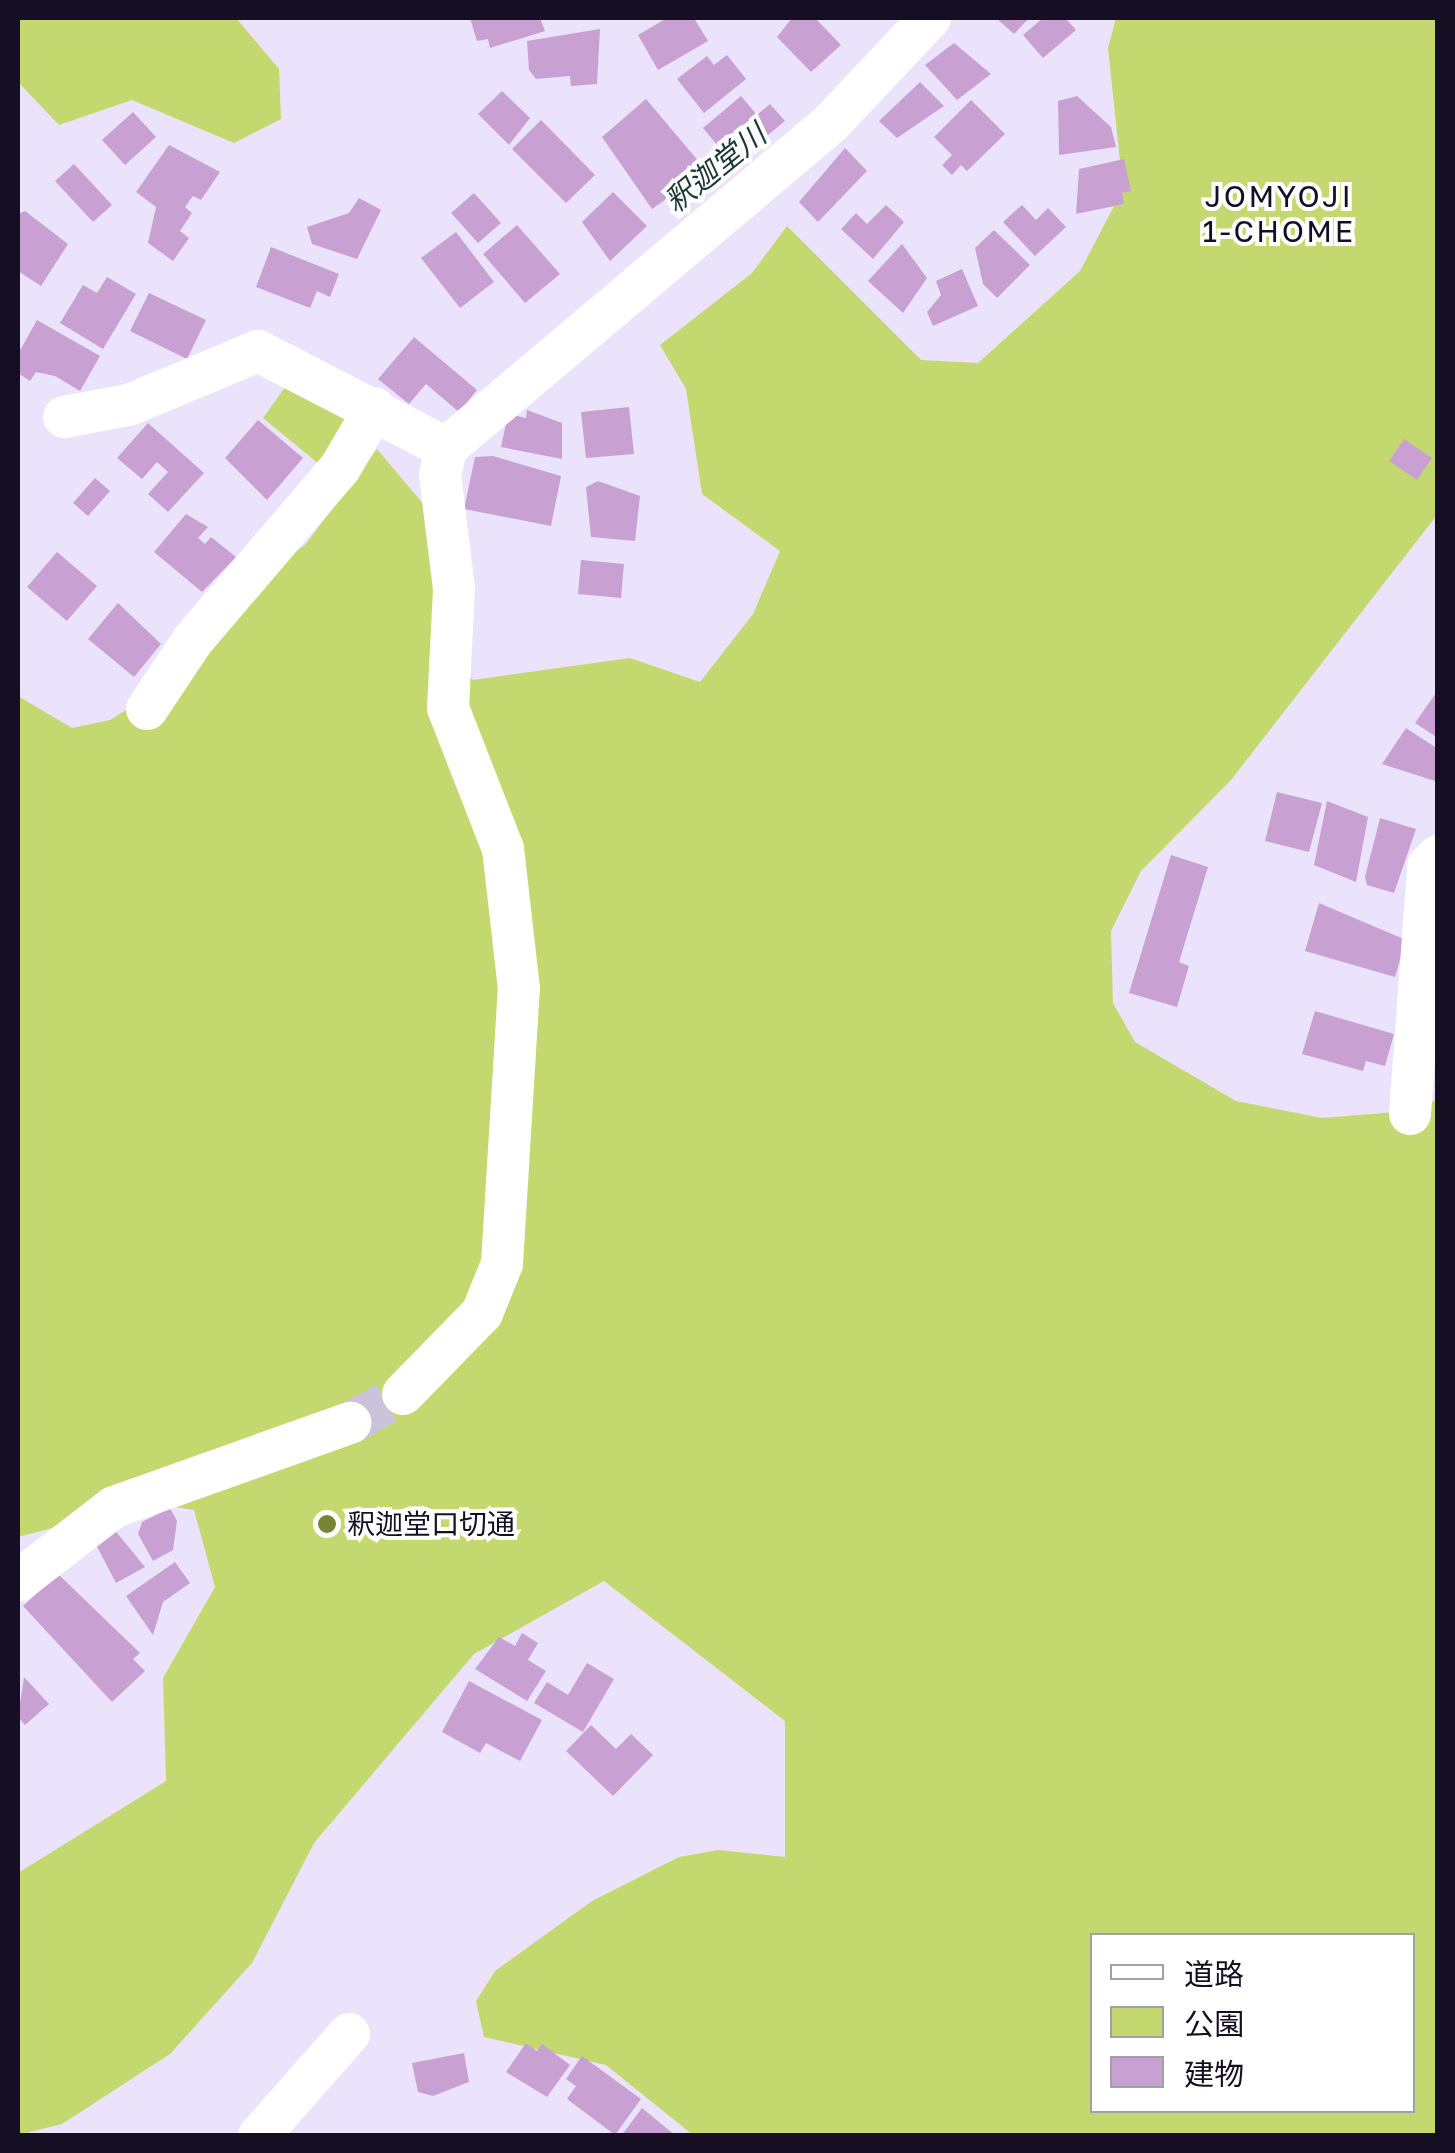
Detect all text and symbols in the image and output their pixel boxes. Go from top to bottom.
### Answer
water label: 釈迦堂川 [657,116,773,220]
district label: JOMYOJI 1-CHOME [1203,178,1355,248]
place label: 釈迦堂口切通 [347,1507,515,1541]
marker: 釈迦堂口切通 [316,1513,338,1535]
legend [1090,1933,1415,2113]
text: 道路 [1184,1956,1244,1992]
text: 公園 [1184,2006,1244,2042]
text: 建物 [1184,2056,1244,2092]

